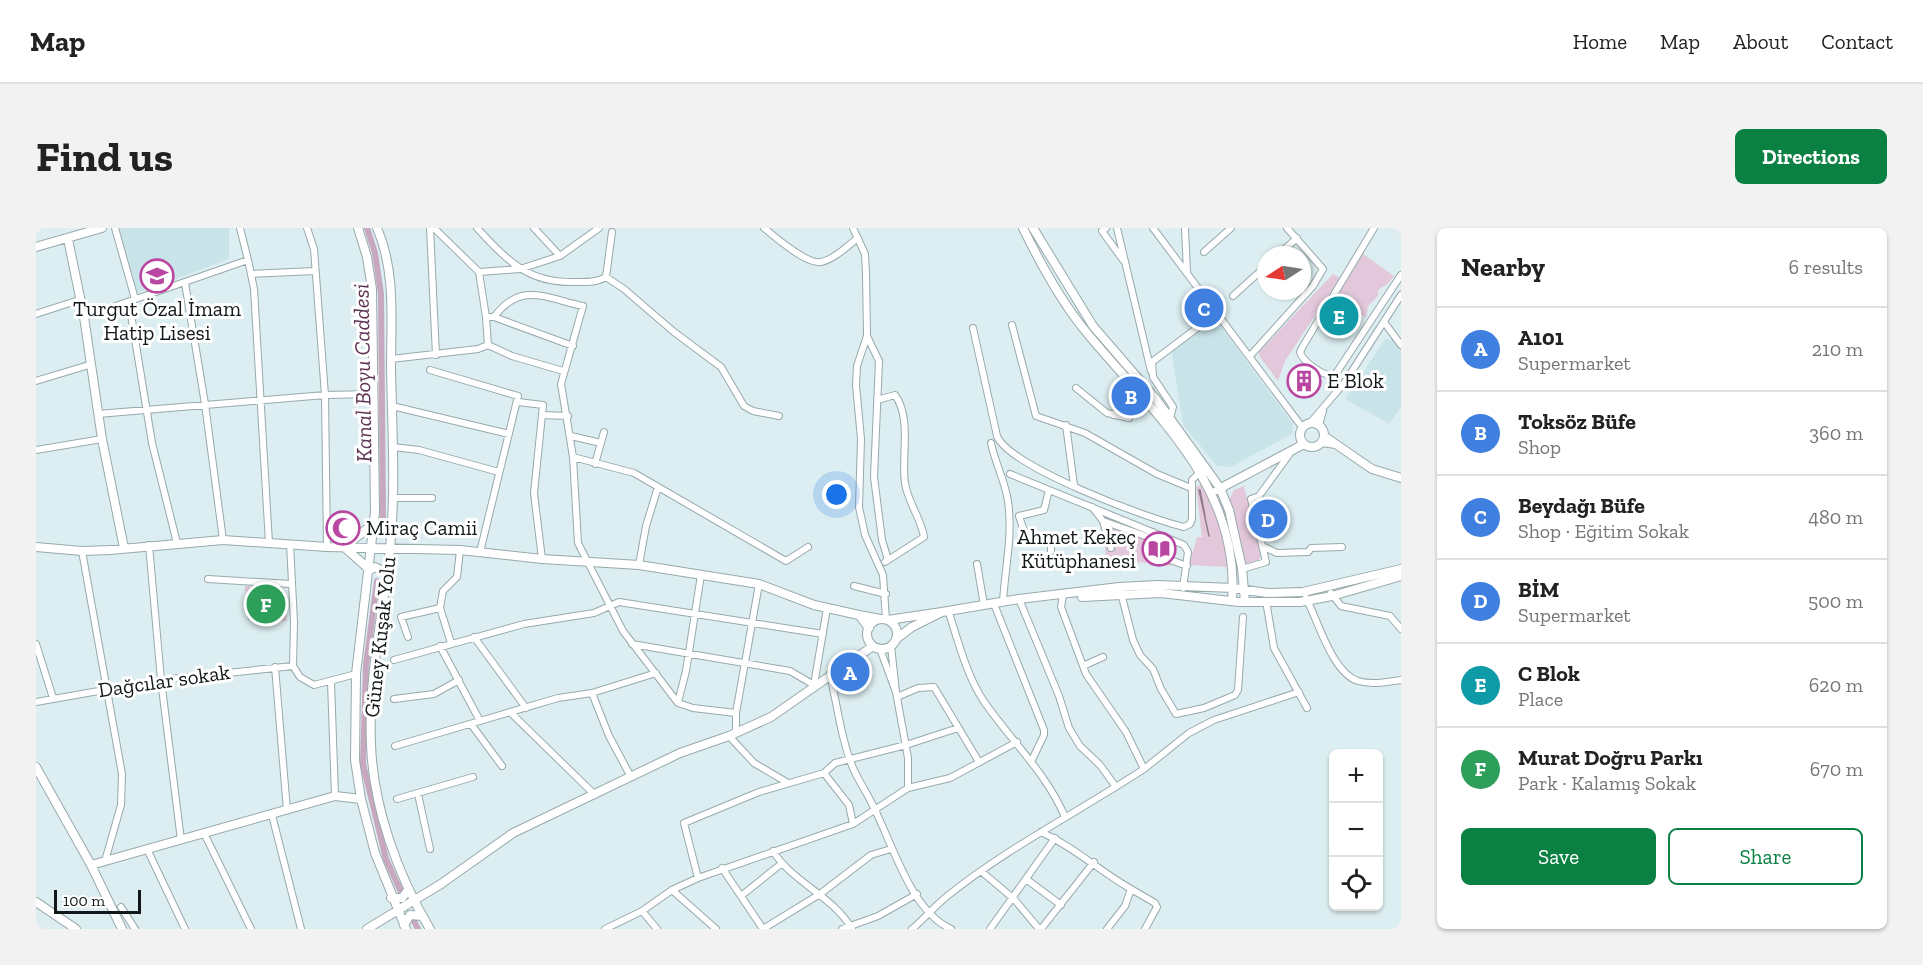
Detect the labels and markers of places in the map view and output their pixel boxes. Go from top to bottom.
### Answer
school or university icon: Turgut Özal İmam Hatip Lisesi [139,258,175,294]
pin: C [1184,286,1224,331]
pin: E [1320,294,1358,338]
place label: Turgut Özal İmam Hatip Lisesi [73,296,241,345]
building icon: E Blok [1286,363,1322,399]
place label: E Blok [1327,368,1384,393]
pin: B [1112,374,1150,418]
pin: D [1248,496,1288,542]
mosque icon: Miraç Camii [325,510,361,546]
place label: Miraç Camii [366,515,478,540]
place label: Ahmet Kekeç Kütüphanesi [1017,524,1136,573]
library icon: Ahmet Kekeç Kütüphanesi [1141,531,1177,567]
pin: F [246,582,286,626]
pin: A [830,650,870,694]

